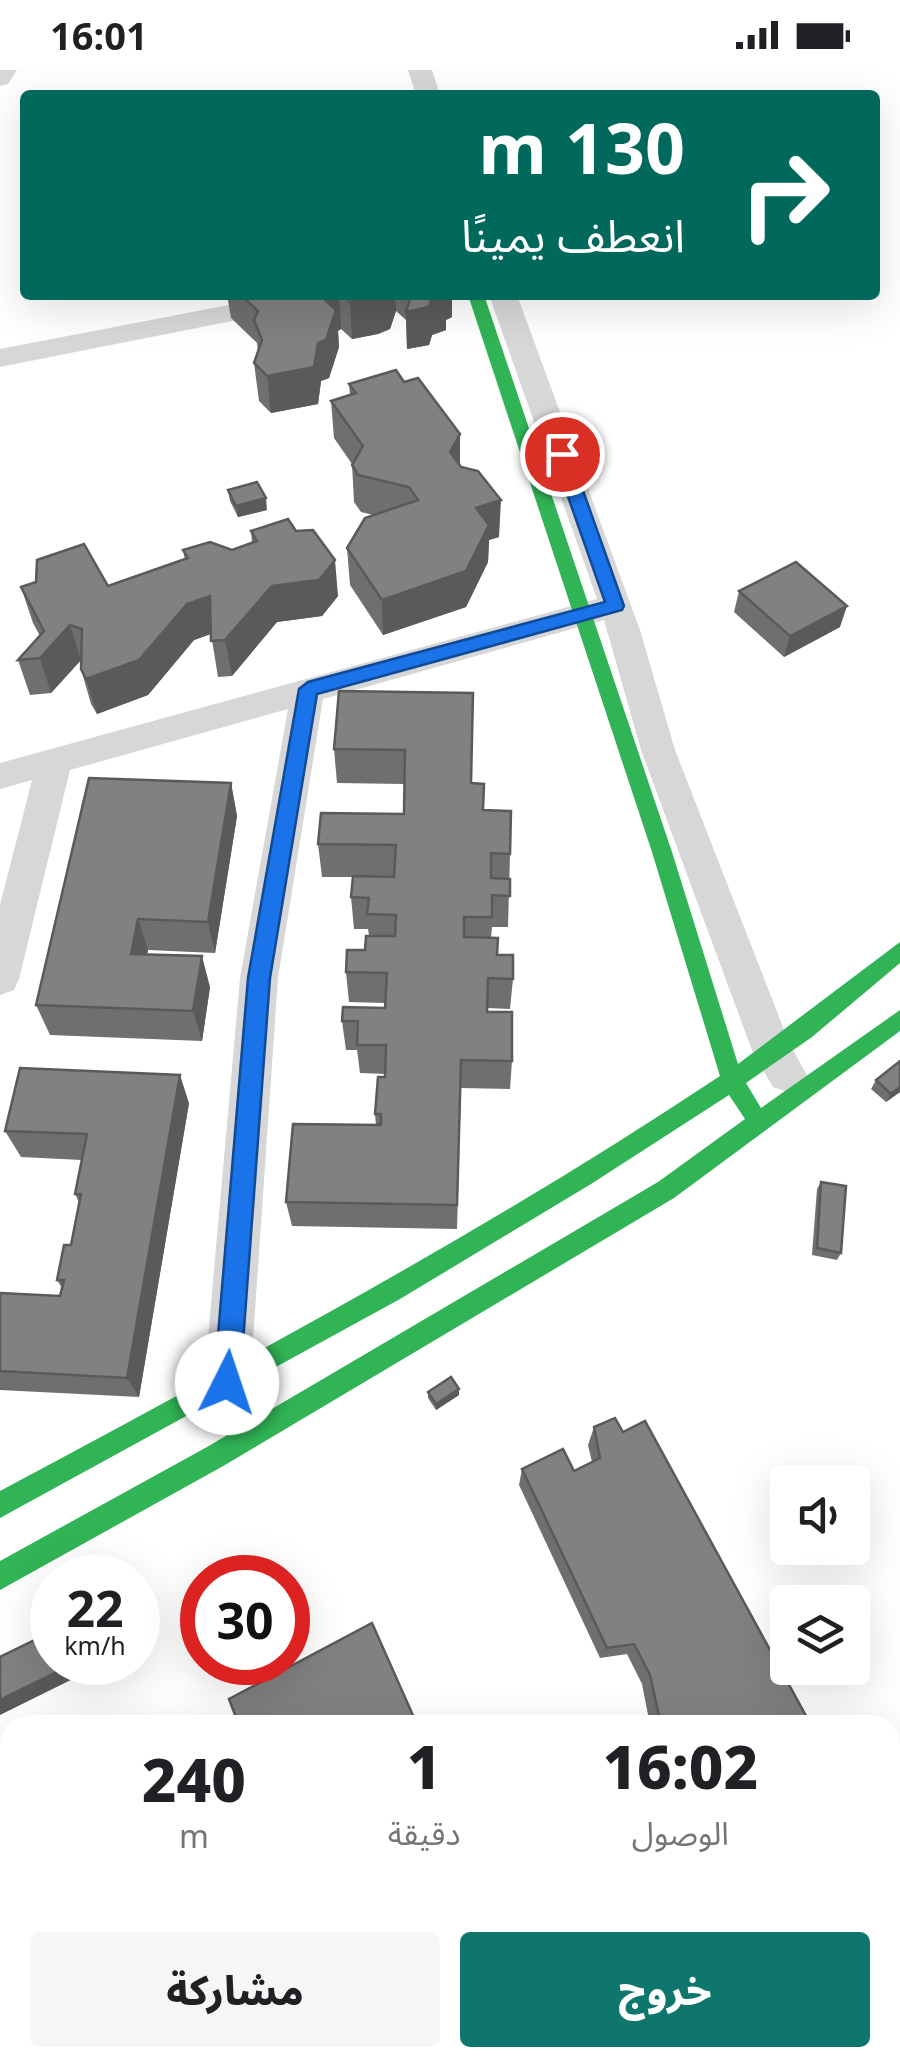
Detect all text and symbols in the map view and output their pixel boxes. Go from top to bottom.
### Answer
text: 16:01 [50,9,148,61]
text: 130 m [478,99,685,195]
icon: right [720,130,850,260]
text: انعطف يمينًا [461,204,685,265]
pin [520,412,605,497]
icon: arrive [535,427,590,482]
position arrow [175,1331,279,1435]
map controls [770,1465,870,1685]
button: sound [770,1465,870,1565]
speed limit sign: 30 [180,1555,310,1685]
text: 22 [66,1574,124,1642]
button: layers [770,1585,870,1685]
text: km/h [64,1628,126,1662]
text: 1 [407,1725,441,1807]
text: 16:02 [602,1725,758,1807]
text: 240 [142,1738,246,1820]
text: دقيقة [388,1811,461,1854]
text: الوصول [632,1811,729,1854]
text: m [179,1814,209,1857]
button: مشاركة [30,1932,440,2047]
button: خروج [460,1932,870,2047]

